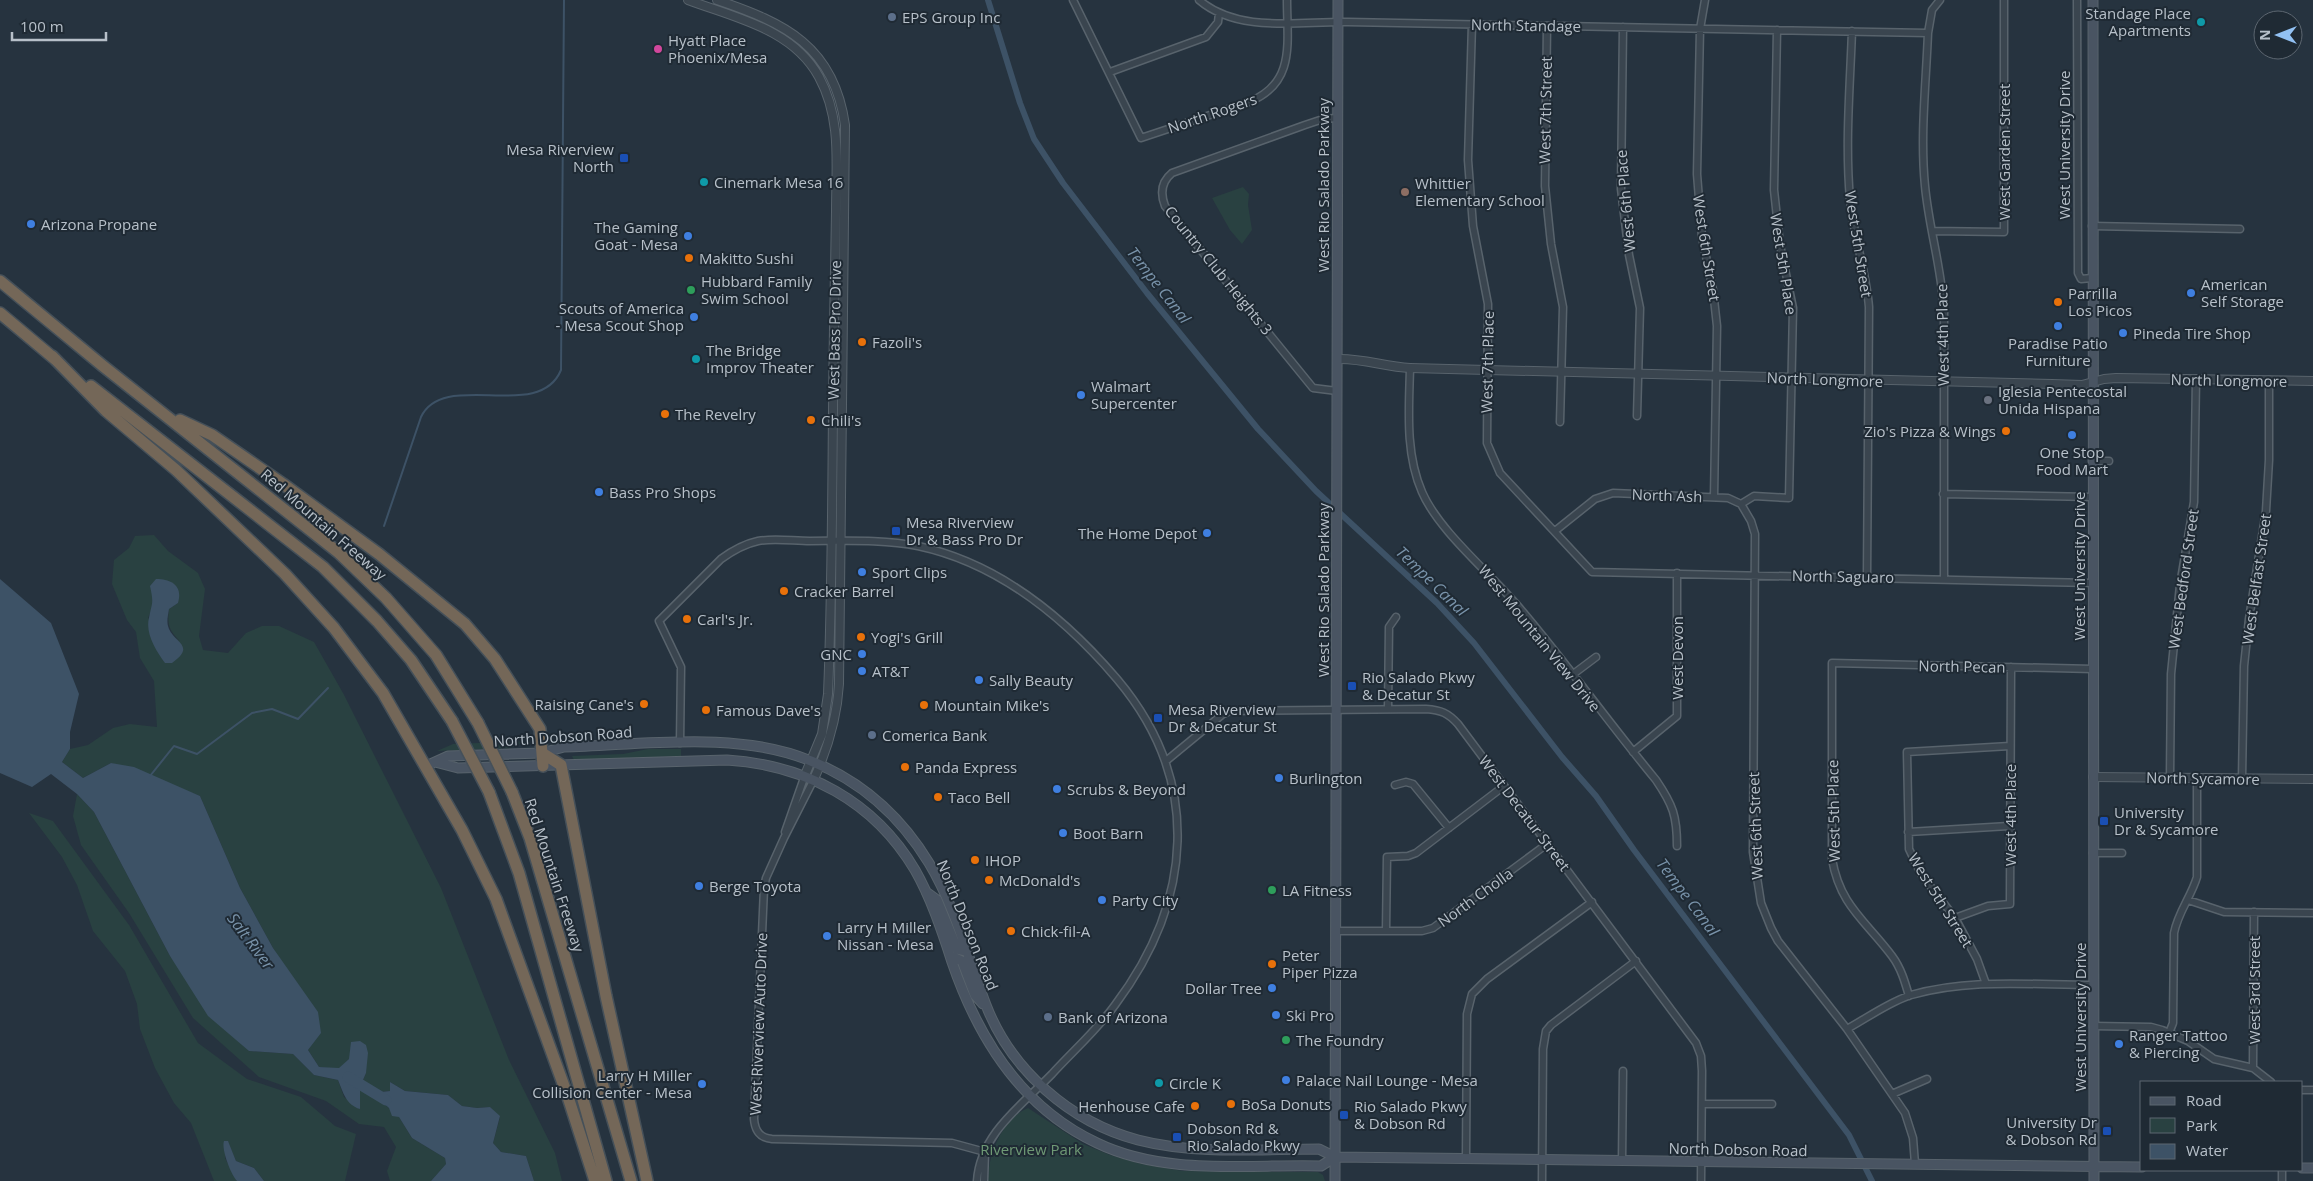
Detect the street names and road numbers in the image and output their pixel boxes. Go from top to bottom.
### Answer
street label: North Standage [1471,14,1581,36]
street label: West 7th Street [1534,56,1556,164]
street label: West University Drive [2054,70,2074,220]
street label: West Garden Street [1994,84,2014,220]
street label: North Rogers [1165,88,1259,138]
street label: West Rio Salado Parkway [1313,97,1333,272]
street label: West 6th Place [1611,149,1639,253]
street label: West 5th Street [1841,189,1877,299]
street label: West 6th Street [1689,193,1725,303]
street label: Country Club Heights 3 [1161,201,1277,339]
street label: West 5th Place [1766,212,1802,316]
street label: West Bass Pro Drive [823,260,845,400]
street label: West 4th Place [1931,284,1953,386]
street label: West 7th Place [1476,311,1498,413]
street label: North Longmore [1766,367,1884,391]
street label: North Longmore [2171,369,2287,391]
street label: Red Mountain Freeway [257,464,391,584]
street label: North Ash [1631,484,1703,506]
street label: West University Drive [2069,491,2089,641]
street label: West Rio Salado Parkway [1313,502,1333,677]
street label: West Bedford Street [2163,508,2203,650]
street label: West Belfast Street [2237,512,2275,646]
street label: West Mountain View Drive [1474,560,1606,716]
street label: North Saguaro [1792,565,1894,587]
street label: West Devon [1667,616,1687,700]
street label: North Pecan [1918,655,2006,677]
street label: North Dobson Road [493,721,633,751]
street label: West Decatur Street [1475,751,1575,875]
street label: West 5th Place [1822,760,1844,862]
street label: West 4th Place [2000,764,2020,866]
street label: North Sycamore [2146,767,2260,789]
street label: West 6th Street [1743,772,1767,880]
street label: Red Mountain Freeway [521,796,589,955]
street label: West 5th Street [1904,849,1978,951]
street label: North Dobson Road [933,857,1003,993]
street label: North Cholla [1433,863,1517,931]
street label: West Riverview Auto Drive [745,932,771,1116]
street label: West 3rd Street [2244,936,2264,1044]
street label: West University Drive [2070,942,2090,1092]
street label: North Dobson Road [1668,1138,1808,1160]

